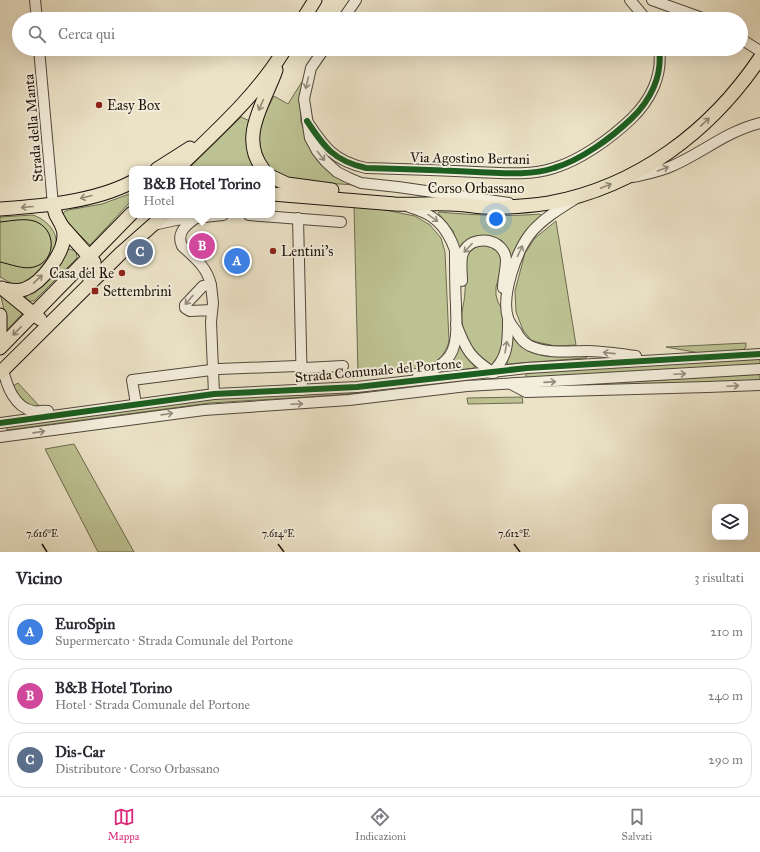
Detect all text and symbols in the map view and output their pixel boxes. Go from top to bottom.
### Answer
search box [12,12,748,56]
icon: search [26,23,48,45]
text: Cerca qui [58,25,115,43]
street label: Strada della Manta [20,73,47,183]
one-way arrow [303,76,311,89]
place label: Easy Box [107,97,161,114]
one-way arrow [257,98,264,110]
marker: Easy Box [94,100,104,110]
one-way arrow [700,118,710,127]
street label: Via Agostino Bertani [409,149,530,168]
one-way arrow [317,151,326,162]
one-way arrow [657,165,669,173]
popup [129,166,275,218]
text: B&B Hotel Torino [143,175,261,193]
street label: Corso Orbassano [428,180,524,197]
one-way arrow [599,182,611,190]
text: Hotel [143,193,175,209]
one-way arrow [80,194,93,201]
one-way arrow [21,203,34,211]
your location [486,209,506,229]
one-way arrow [428,214,439,222]
pin: B [189,231,215,261]
pin: C [127,237,153,267]
place label: Lentini's [281,243,333,260]
one-way arrow [464,243,473,253]
one-way arrow [517,245,524,257]
pin: A [224,246,250,276]
marker: Lentini's [268,246,278,256]
place label: Casa del Re [49,265,114,282]
marker: Casa del Re [117,268,127,278]
one-way arrow [33,274,43,284]
place label: Settembrini [103,283,172,300]
marker: Settembrini [90,286,100,296]
one-way arrow [185,295,194,305]
one-way arrow [12,326,22,336]
one-way arrow [502,341,510,354]
one-way arrow [603,349,616,357]
street label: Strada Comunale del Portone [294,355,462,386]
one-way arrow [673,370,686,378]
one-way arrow [543,378,556,385]
one-way arrow [726,383,739,390]
one-way arrow [290,400,303,407]
one-way arrow [161,411,174,418]
one-way arrow [32,428,45,436]
map controls [712,504,748,540]
button: layers [712,504,748,540]
text: 7.616°E [26,528,58,540]
text: 7.614°E [262,528,294,540]
text: 7.612°E [498,528,530,540]
text: Vicino [16,568,62,589]
text: 3 risultati [694,570,744,586]
text: EuroSpin [55,615,115,633]
text: A [26,624,34,640]
text: 210 m [710,624,743,640]
text: Supermercato · Strada Comunale del Portone [55,633,293,649]
text: B&B Hotel Torino [55,679,172,697]
text: B [26,688,34,704]
text: 240 m [708,688,743,704]
text: Hotel · Strada Comunale del Portone [55,697,250,713]
text: Dis-Car [55,743,105,761]
text: C [26,752,34,768]
text: 290 m [708,752,743,768]
text: Distributore · Corso Orbassano [55,761,219,777]
tab: Mappa [108,806,139,843]
tab: Indicazioni [355,806,406,843]
tab: Salvati [622,806,652,843]

